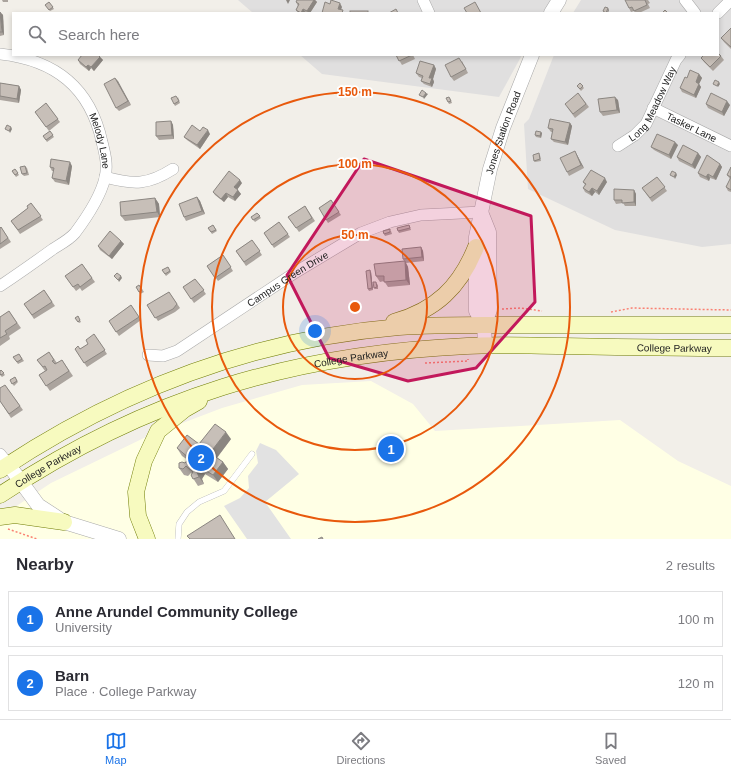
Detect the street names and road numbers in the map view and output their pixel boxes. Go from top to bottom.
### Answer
street label: Long Meadow Way [626,65,678,143]
street label: Jones Station Road [484,90,523,175]
street label: Tasker Lane [665,110,719,144]
street label: Melody Lane [87,111,112,169]
street label: Campus Green Drive [245,248,330,309]
street label: College Parkway [637,342,712,353]
street label: College Parkway [313,347,389,369]
street label: College Parkway [13,442,83,490]

